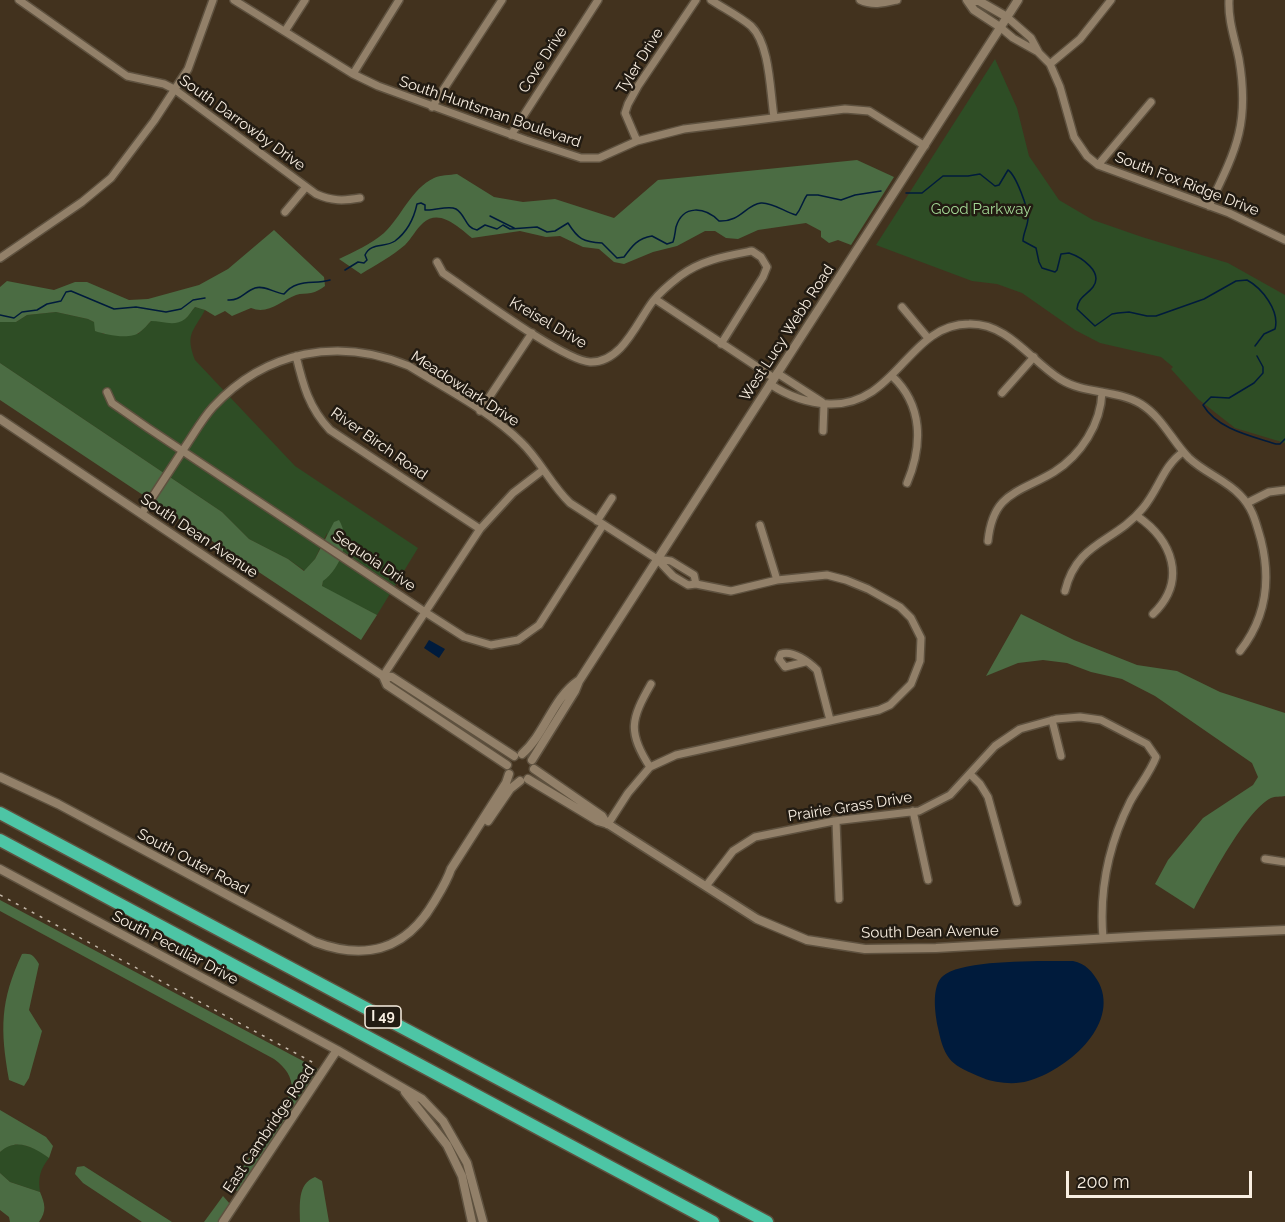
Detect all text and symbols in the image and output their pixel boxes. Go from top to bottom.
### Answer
street label: Cove Drive [515,24,571,96]
street label: Tyler Drive [613,25,667,97]
street label: South Darrowby Drive [176,71,308,175]
street label: South Huntsman Boulevard [397,72,583,152]
street label: South Fox Ridge Drive [1112,148,1262,220]
park label: Good Parkway [931,200,1031,218]
street label: West Lucy Webb Road [736,261,838,405]
street label: Kreisel Drive [506,294,590,352]
street label: Meadowlark Drive [408,347,522,431]
street label: River Birch Road [327,404,431,484]
street label: South Dean Avenue [137,490,261,582]
street label: Sequoia Drive [329,527,419,595]
street label: Prairie Grass Drive [787,788,913,826]
street label: South Outer Road [134,825,252,899]
street label: South Peculiar Drive [109,907,241,989]
street label: South Dean Avenue [861,922,999,942]
road number: I 49 [365,1006,401,1028]
street label: East Cambridge Road [219,1062,319,1196]
scale bar [1069,1159,1255,1197]
text: 200 m [1077,1171,1130,1192]

